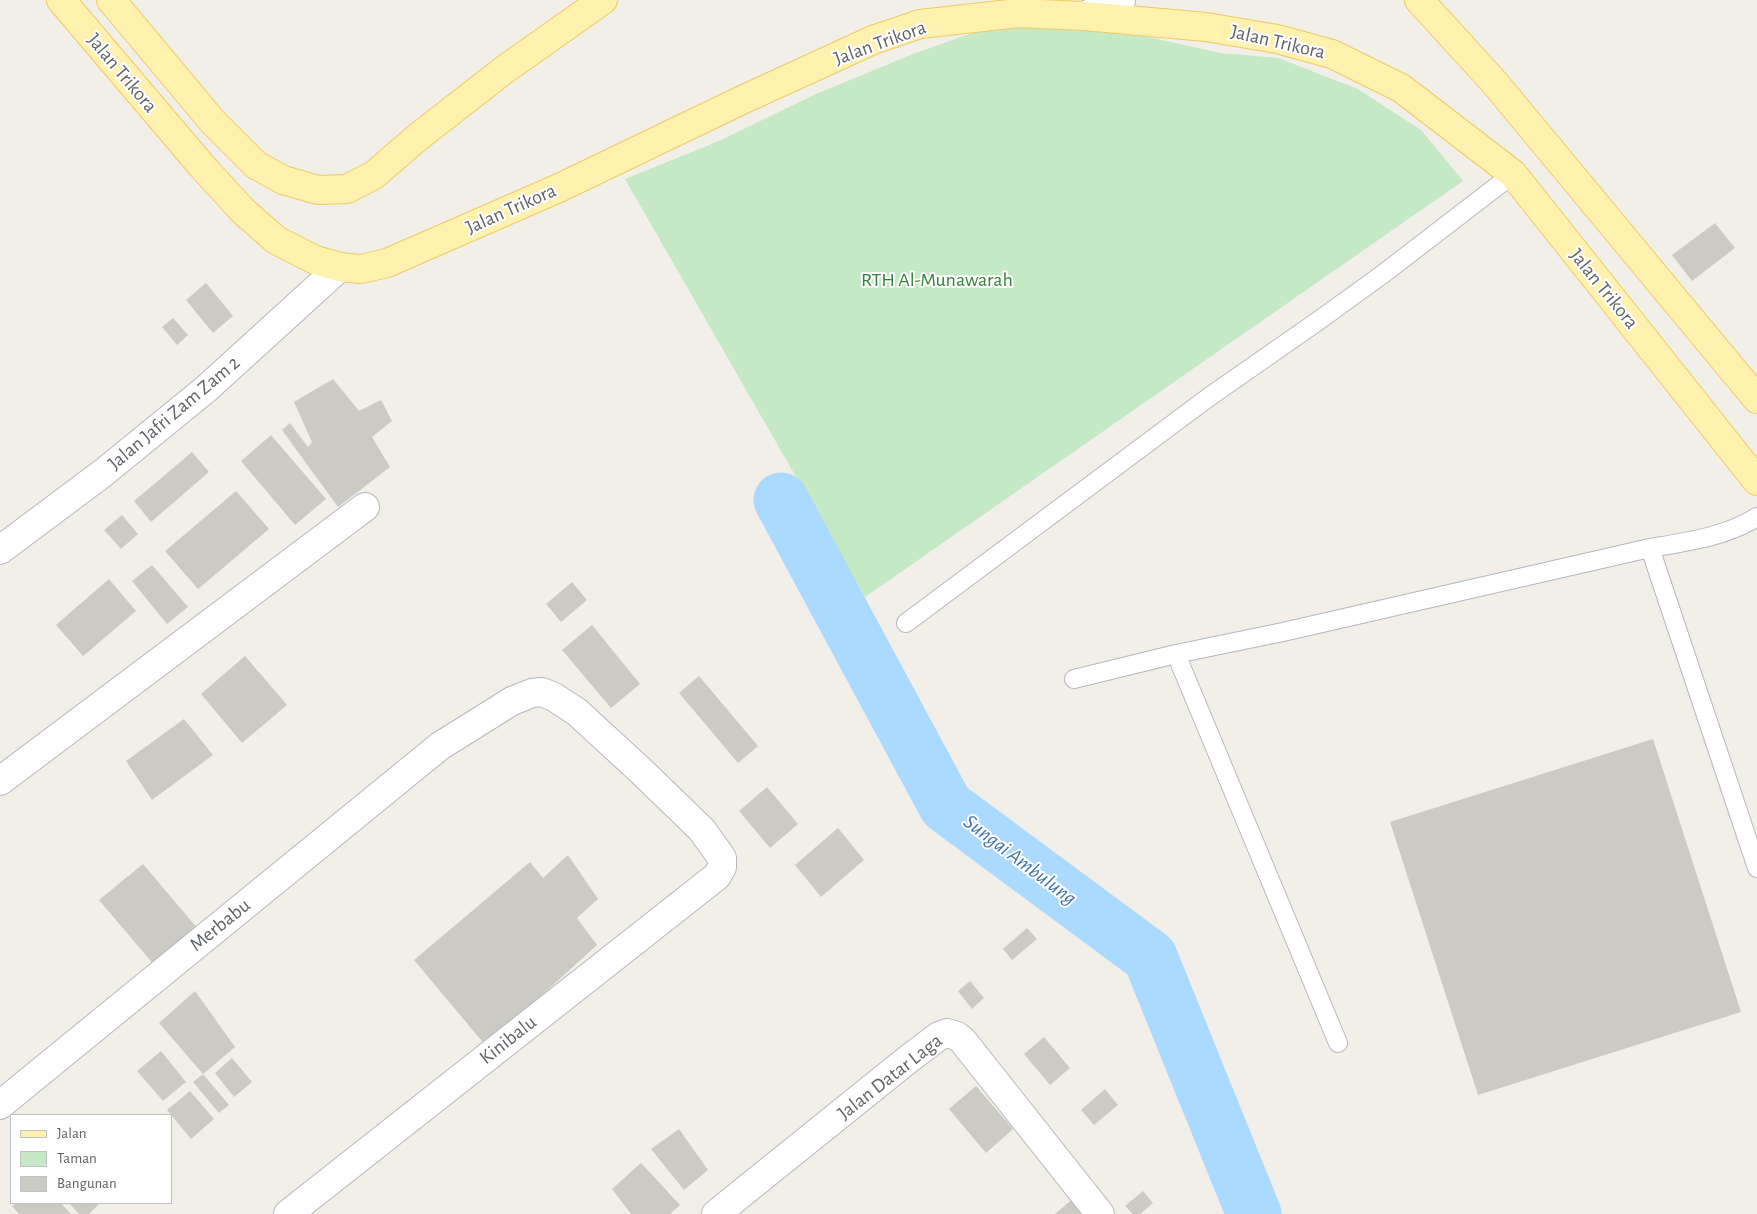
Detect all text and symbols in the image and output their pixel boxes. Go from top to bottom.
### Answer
street label: Jalan Trikora [831,15,929,71]
street label: Jalan Trikora [1228,19,1328,65]
street label: Jalan Trikora [82,28,162,118]
street label: Jalan Trikora [462,178,560,240]
street label: Jalan Trikora [1564,244,1644,334]
park label: RTH Al-Munawarah [861,268,1013,292]
street label: Jalan Jafri Zam Zam 2 [103,351,245,475]
water label: Sungai Ambulung [958,809,1082,911]
street label: Merbabu [185,893,255,957]
street label: Kinibalu [475,1010,541,1070]
street label: Jalan Datar Laga [833,1029,947,1125]
legend [10,1114,172,1204]
text: Jalan [57,1126,87,1141]
text: Taman [57,1151,97,1166]
text: Bangunan [57,1176,117,1191]

